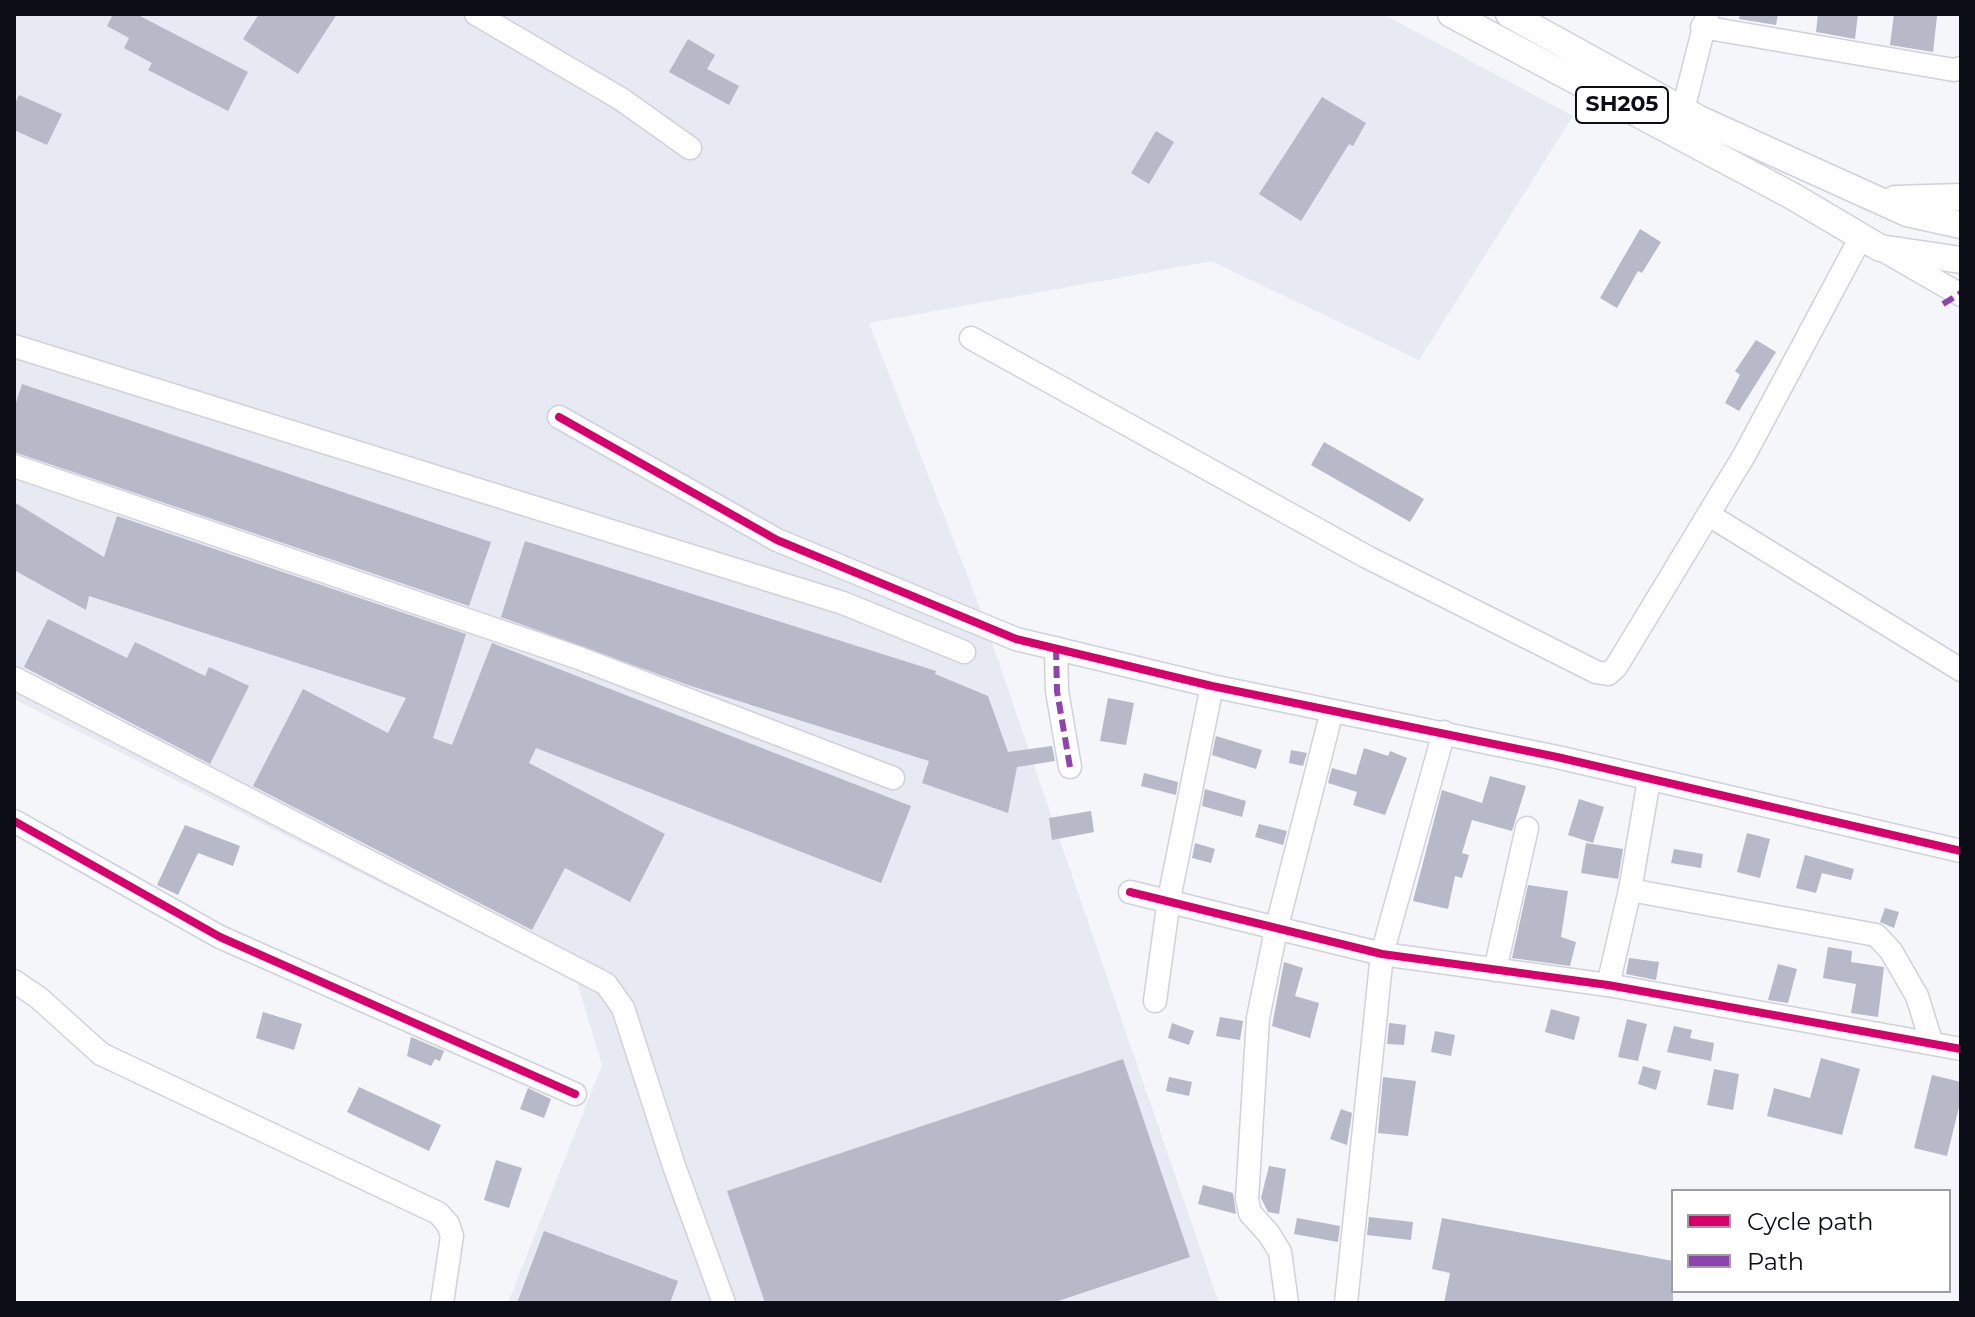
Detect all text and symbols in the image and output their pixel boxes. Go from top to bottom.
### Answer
road number: SH205 [1576,87,1668,123]
legend [1671,1189,1951,1293]
text: Cycle path [1747,1207,1874,1236]
text: Path [1747,1247,1804,1276]

